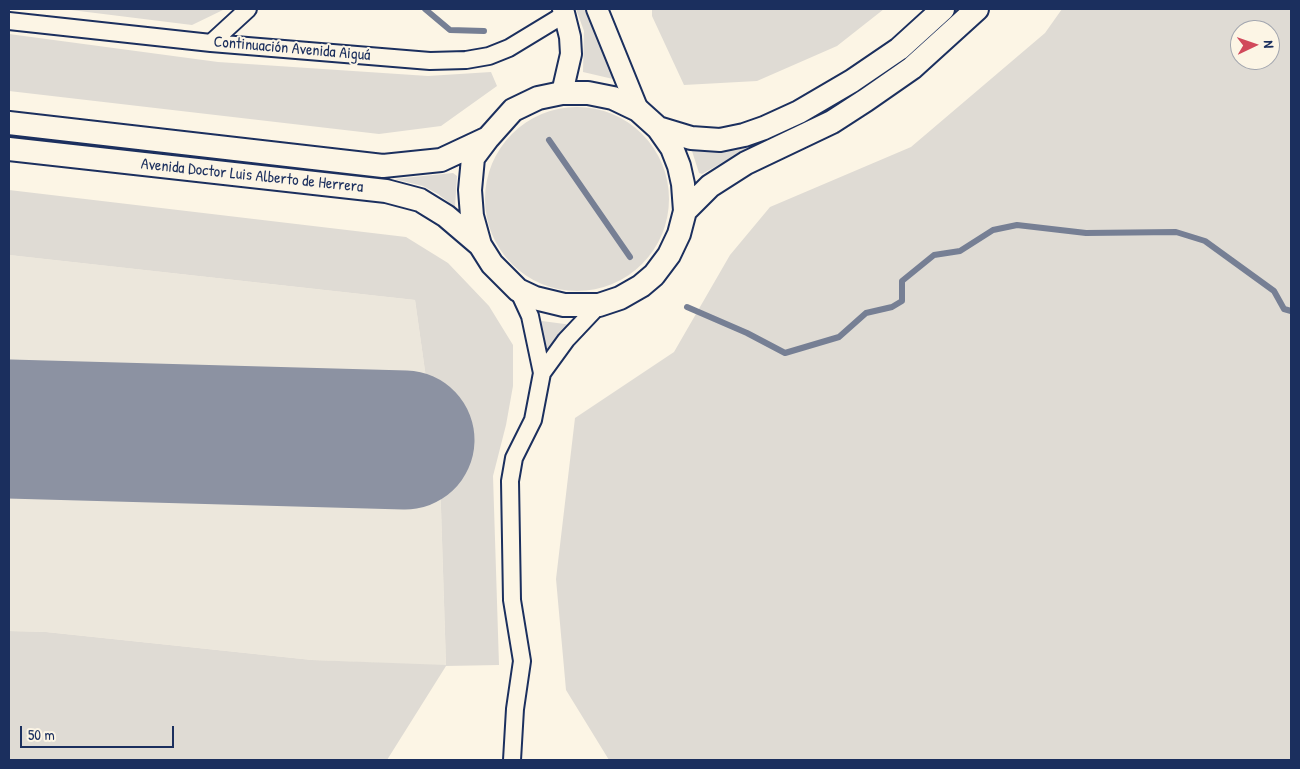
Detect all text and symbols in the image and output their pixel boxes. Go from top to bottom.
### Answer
north arrow [1230,20,1280,70]
street label: Continuación Avenida Aiguá [213,33,371,65]
text: N [1260,40,1279,48]
street label: Avenida Doctor Luis Alberto de Herrera [140,155,364,197]
scale bar [22,716,176,748]
text: 50 m [28,724,55,745]

